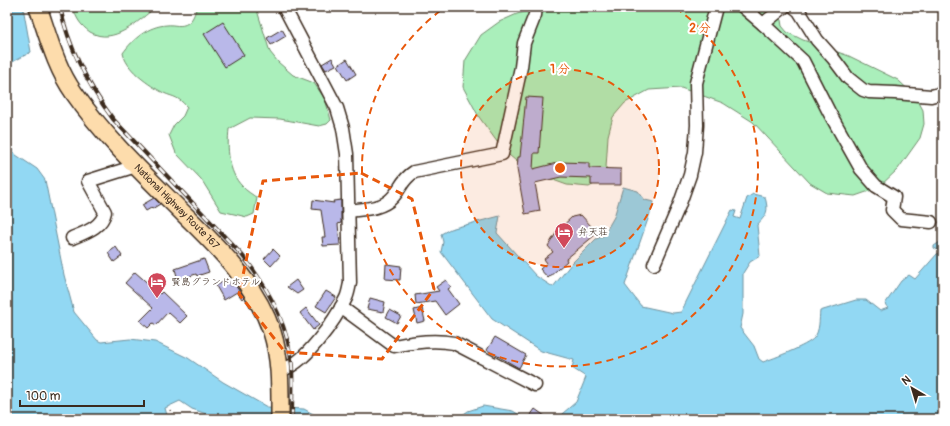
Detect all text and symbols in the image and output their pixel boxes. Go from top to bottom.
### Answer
text: 2 分 [689,21,711,36]
text: 1 分 [550,62,570,77]
centre of rings [553,161,567,175]
street label: National Highway Route 167 [132,162,222,252]
hotel icon: 弁天荘 [553,221,575,249]
place label: 弁天荘 [578,226,608,238]
hotel icon: 賢島グランドホテル [146,271,168,299]
place label: 賢島グランドホテル [171,276,261,288]
north arrow [892,368,932,408]
text: N [899,373,914,388]
scale bar [20,382,144,408]
text: 100 m [26,389,61,404]

